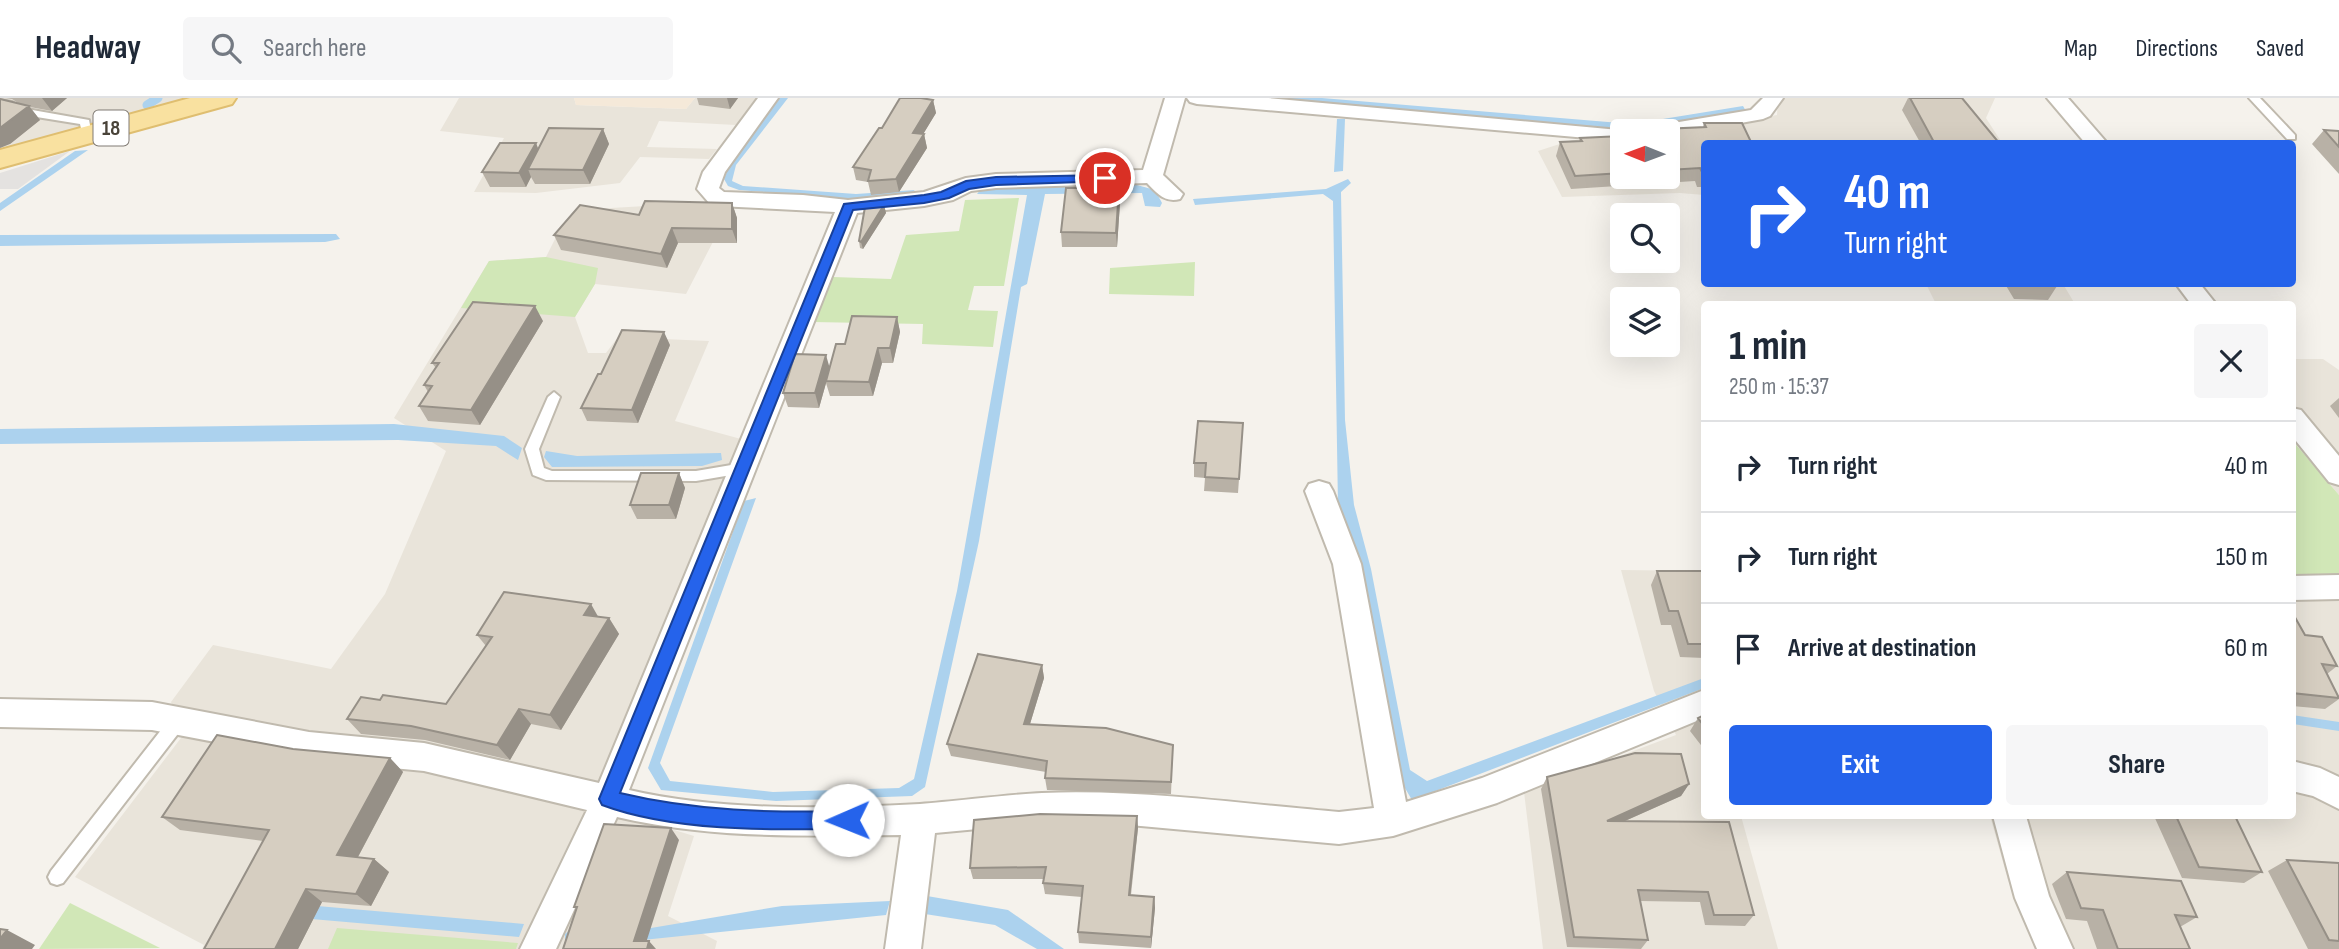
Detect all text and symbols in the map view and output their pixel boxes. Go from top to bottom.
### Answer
search box [183,17,673,80]
text: Headway [35,28,141,68]
icon: search [207,29,245,67]
text: Search here [263,33,366,64]
text: Map [2064,34,2097,63]
text: Directions [2135,34,2218,63]
text: Saved [2256,34,2304,63]
road number: 18 [94,110,128,146]
north arrow [1610,119,1680,189]
map controls [1610,119,1680,357]
pin [1075,148,1135,208]
icon: arrive [1086,159,1124,197]
text: 40 m [1844,164,1930,223]
icon: right [1729,168,1820,259]
button: search [1610,203,1680,273]
text: Turn right [1844,224,1948,263]
button: layers [1610,287,1680,357]
text: 1 min [1729,321,1807,372]
button: close [2194,324,2268,398]
text: 250 m · 15:37 [1729,373,1829,401]
icon: right [1729,448,1767,486]
text: Turn right [1788,451,1877,482]
text: 40 m [2225,451,2268,482]
icon: right [1729,539,1767,577]
text: Turn right [1788,542,1877,573]
text: 150 m [2216,542,2268,573]
icon: arrive [1729,630,1767,668]
text: Arrive at destination [1788,633,1976,664]
text: 60 m [2224,633,2268,664]
button: Exit [1729,725,1992,805]
button: Share [2006,725,2268,805]
position arrow [811,783,885,857]

